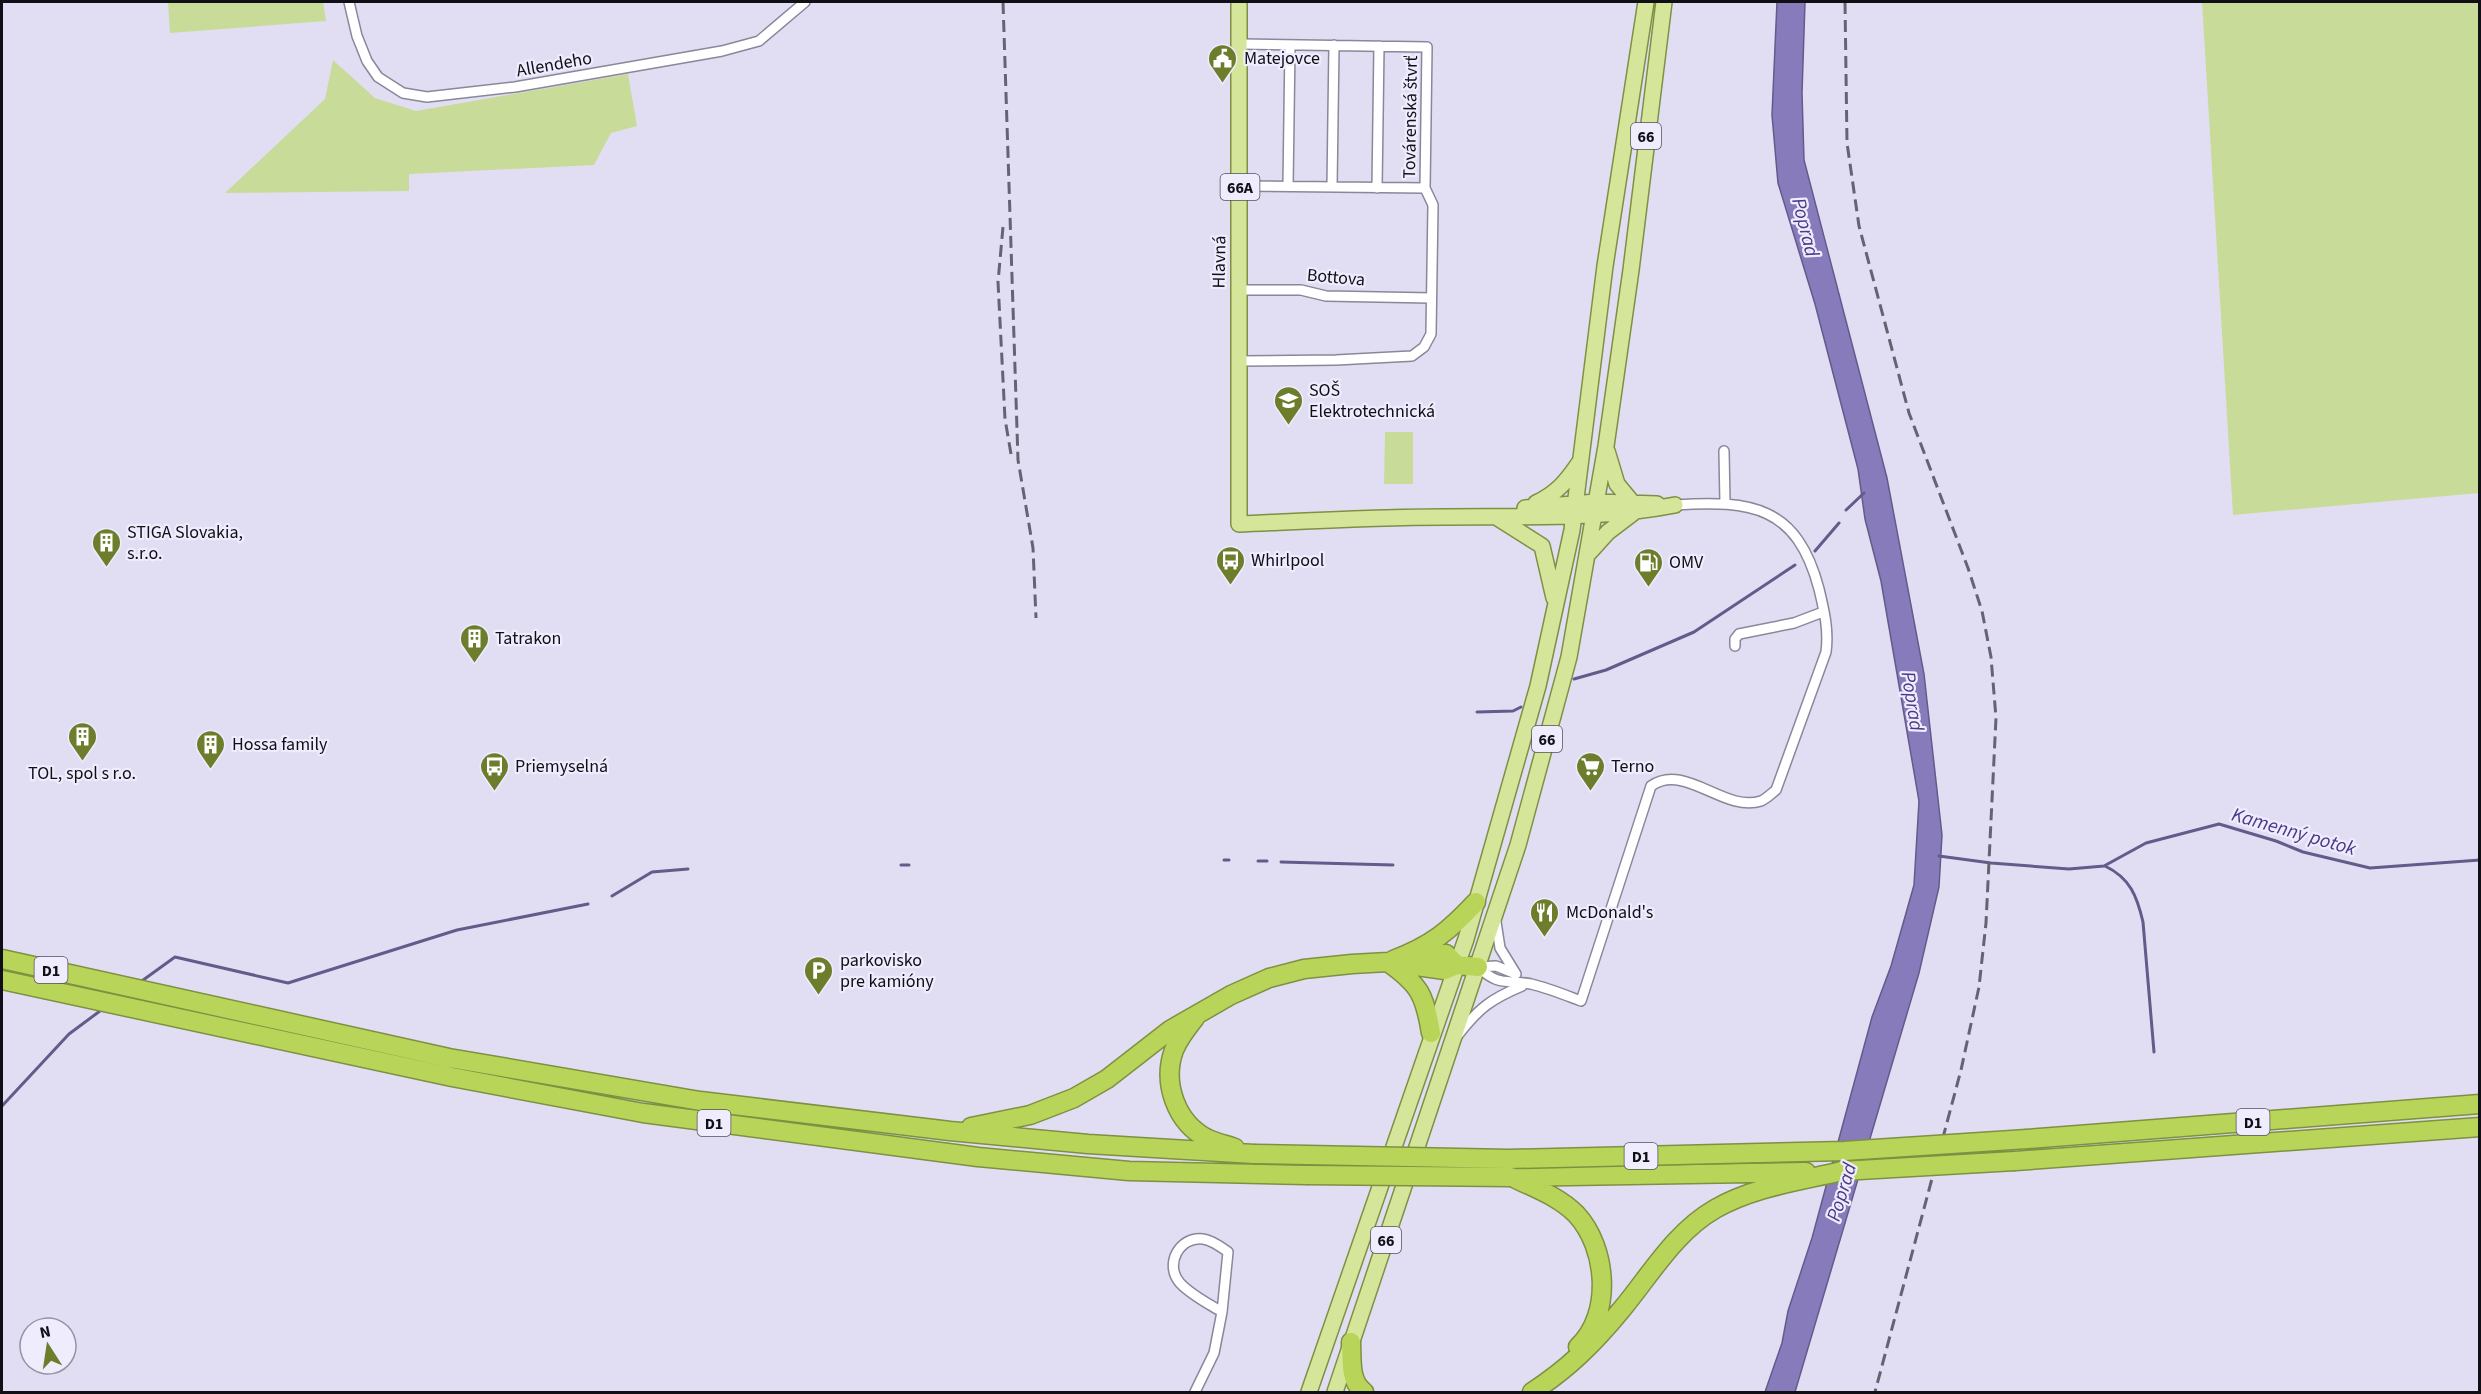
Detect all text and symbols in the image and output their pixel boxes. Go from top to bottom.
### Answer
public building icon: Matejovce [1207,42,1239,84]
street label: Allendeho [514,46,594,83]
place label: Matejovce [1244,46,1320,71]
street label: Továrenská štvrť [1397,55,1424,179]
road number: 66 [1631,123,1661,149]
road number: 66A [1220,174,1260,200]
water label: Poprad [1784,195,1826,261]
street label: Hlavná [1207,235,1232,289]
street label: Bottova [1306,263,1366,292]
place label: SOŠ Elektrotechnická [1309,378,1435,424]
school or university icon: SOŠ Elektrotechnická [1272,384,1304,426]
place label: STIGA Slovakia, s.r.o. [127,520,243,566]
building icon: STIGA Slovakia, s.r.o. [90,526,122,568]
bus stop icon: Whirlpool [1214,544,1246,586]
fuel station icon: OMV [1632,546,1664,588]
place label: Whirlpool [1251,548,1324,573]
place label: OMV [1669,550,1704,575]
building icon: Tatrakon [458,622,490,664]
place label: Tatrakon [495,626,561,651]
water label: Poprad [1894,669,1931,734]
building icon: TOL, spol s r.o. [66,720,98,762]
road number: 66 [1532,726,1562,752]
building icon: Hossa family [195,728,227,770]
place label: Hossa family [232,732,328,757]
bus stop icon: Priemyselná [478,750,510,792]
supermarket icon: Terno [1574,750,1606,792]
place label: Priemyselná [515,754,608,779]
place label: Terno [1611,754,1654,779]
place label: TOL, spol s r.o. [28,761,136,786]
water label: Kamenný potok [2228,801,2360,863]
restaurant icon: McDonald's [1529,896,1561,938]
place label: McDonald's [1566,900,1653,925]
place label: parkovisko pre kamióny [840,948,934,994]
parking icon: parkovisko pre kamióny [803,954,835,996]
road number: D1 [34,957,68,983]
road number: D1 [2236,1109,2270,1135]
road number: D1 [698,1110,730,1136]
road number: D1 [1624,1143,1658,1169]
water label: Poprad [1820,1158,1864,1225]
road number: 66 [1371,1227,1401,1253]
north arrow [18,1316,78,1376]
text: N [38,1320,53,1344]

